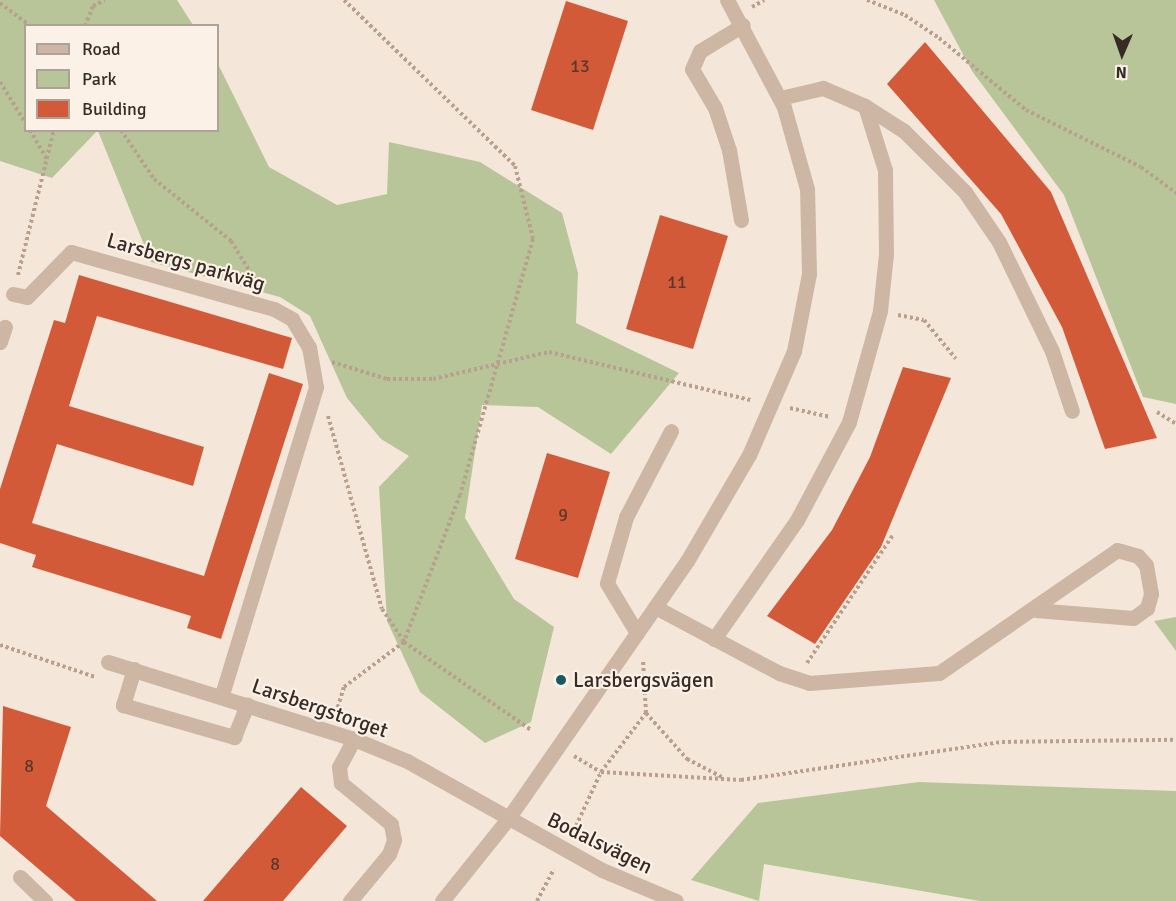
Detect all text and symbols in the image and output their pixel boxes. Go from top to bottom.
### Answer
legend [24,24,219,132]
north arrow [1092,24,1152,84]
text: Road [82,38,121,60]
house number: 13 [570,55,590,77]
text: N [1115,62,1127,82]
text: Park [82,68,117,90]
text: Building [82,98,146,120]
street label: Larsbergs parkväg [104,227,268,297]
house number: 11 [667,271,687,293]
house number: 9 [558,504,568,526]
place label: Larsbergsvägen [573,667,714,693]
street label: Larsbergstorget [249,673,391,743]
marker: Larsbergsvägen [554,673,568,687]
house number: 8 [24,755,34,777]
street label: Bodalsvägen [543,807,657,879]
house number: 8 [270,853,280,875]

